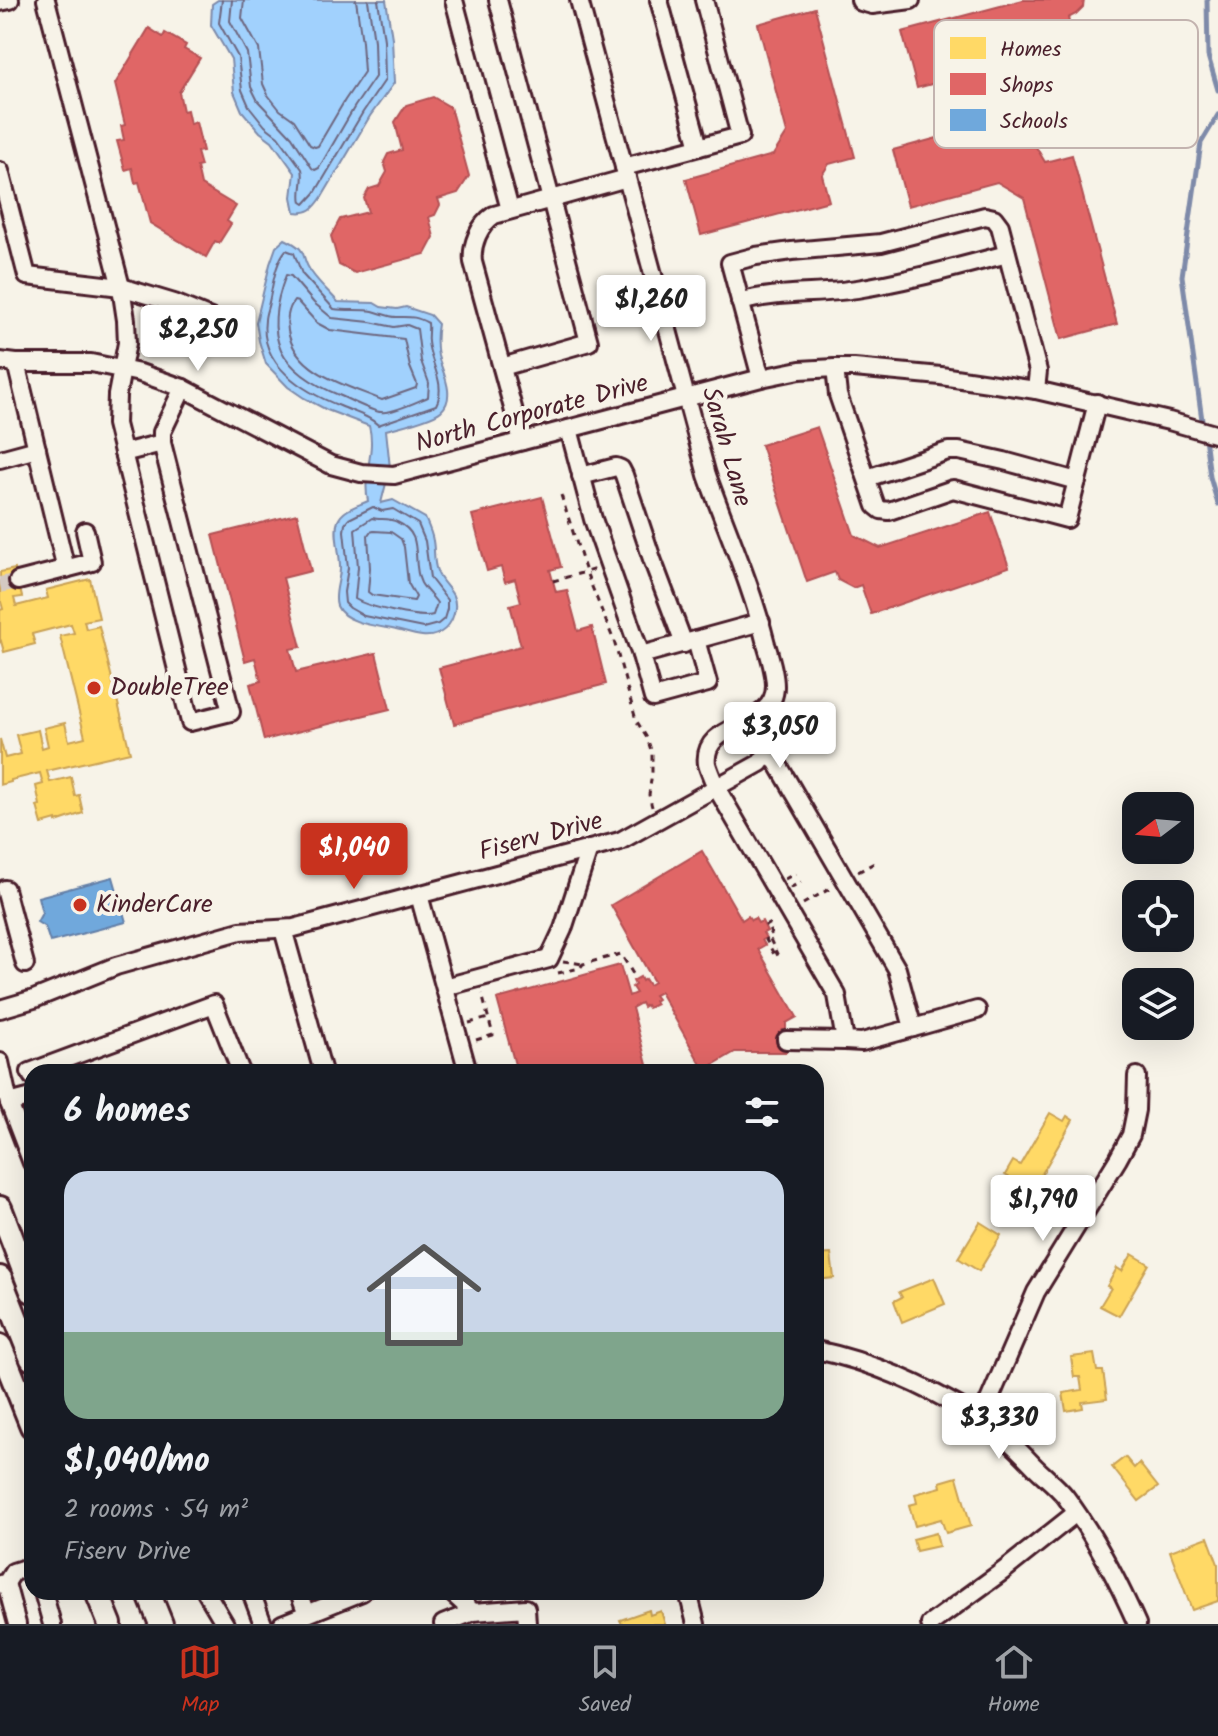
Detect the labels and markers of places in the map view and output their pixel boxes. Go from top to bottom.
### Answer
pin: $1,260 [586,275,716,343]
pin: $2,250 [133,305,263,373]
place label: DoubleTree [110,667,229,709]
marker: DoubleTree [85,679,103,697]
pin: $3,050 [715,702,845,770]
pin: $1,040 [289,823,419,891]
place label: KinderCare [96,884,213,926]
marker: KinderCare [71,896,89,914]
pin: $1,790 [978,1175,1108,1243]
pin: $3,330 [934,1393,1064,1461]

